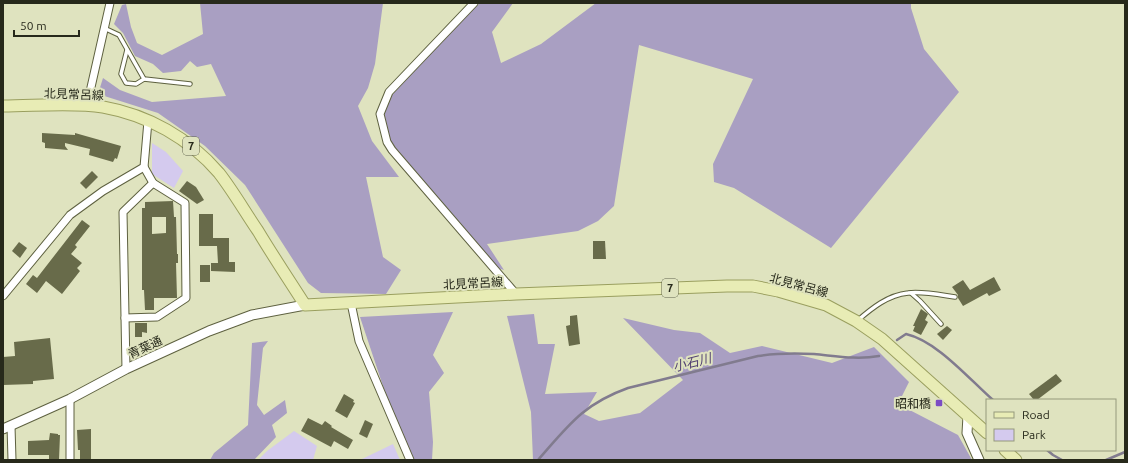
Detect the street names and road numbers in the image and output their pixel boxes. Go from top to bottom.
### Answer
street label: 北見常呂線 [44,86,104,102]
road number: 7 [183,137,199,155]
street label: 北見常呂線 [768,271,830,299]
street label: 北見常呂線 [443,275,503,291]
road number: 7 [662,279,678,297]
street label: 青葉通 [126,333,164,361]

